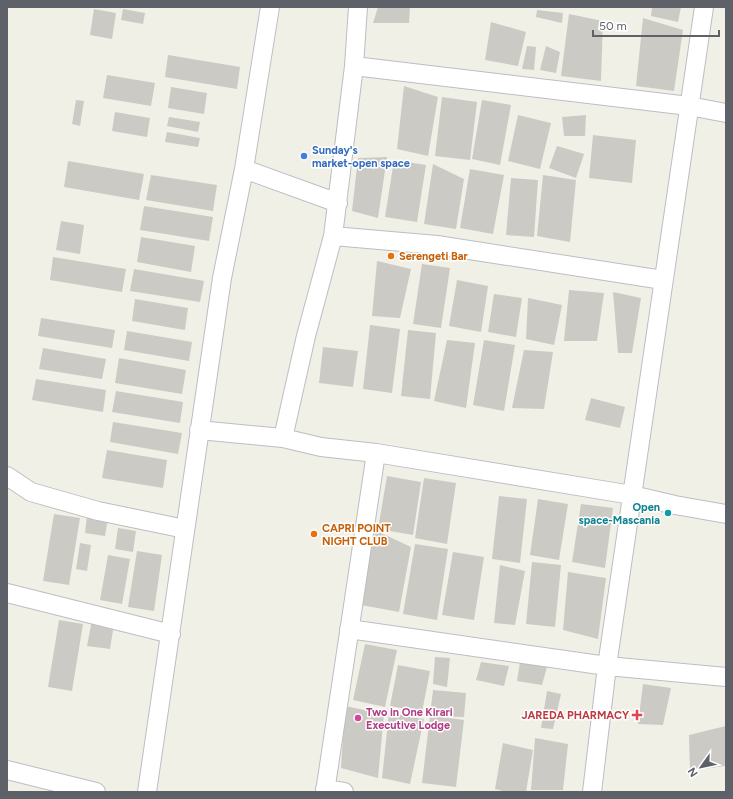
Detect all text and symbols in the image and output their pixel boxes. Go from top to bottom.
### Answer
scale bar [593,12,719,38]
text: 50 m [599,19,627,33]
place label: Sunday's market-open space [312,144,410,170]
marker: Sunday's market-open space [299,151,309,161]
place label: Serengeti Bar [399,250,469,263]
marker: Serengeti Bar [386,251,396,261]
place label: Open space-Mascania [579,501,660,527]
marker: Open space-Mascania [663,508,673,518]
place label: CAPRI POINT NIGHT CLUB [322,522,391,548]
marker: CAPRI POINT NIGHT CLUB [309,529,319,539]
place label: Two in One Kirari Executive Lodge [366,706,453,732]
place label: JAREDA PHARMACY [521,709,630,722]
marker: JAREDA PHARMACY [632,710,642,720]
marker: Two in One Kirari Executive Lodge [353,713,363,723]
north arrow [681,747,721,787]
text: N [685,765,701,779]

